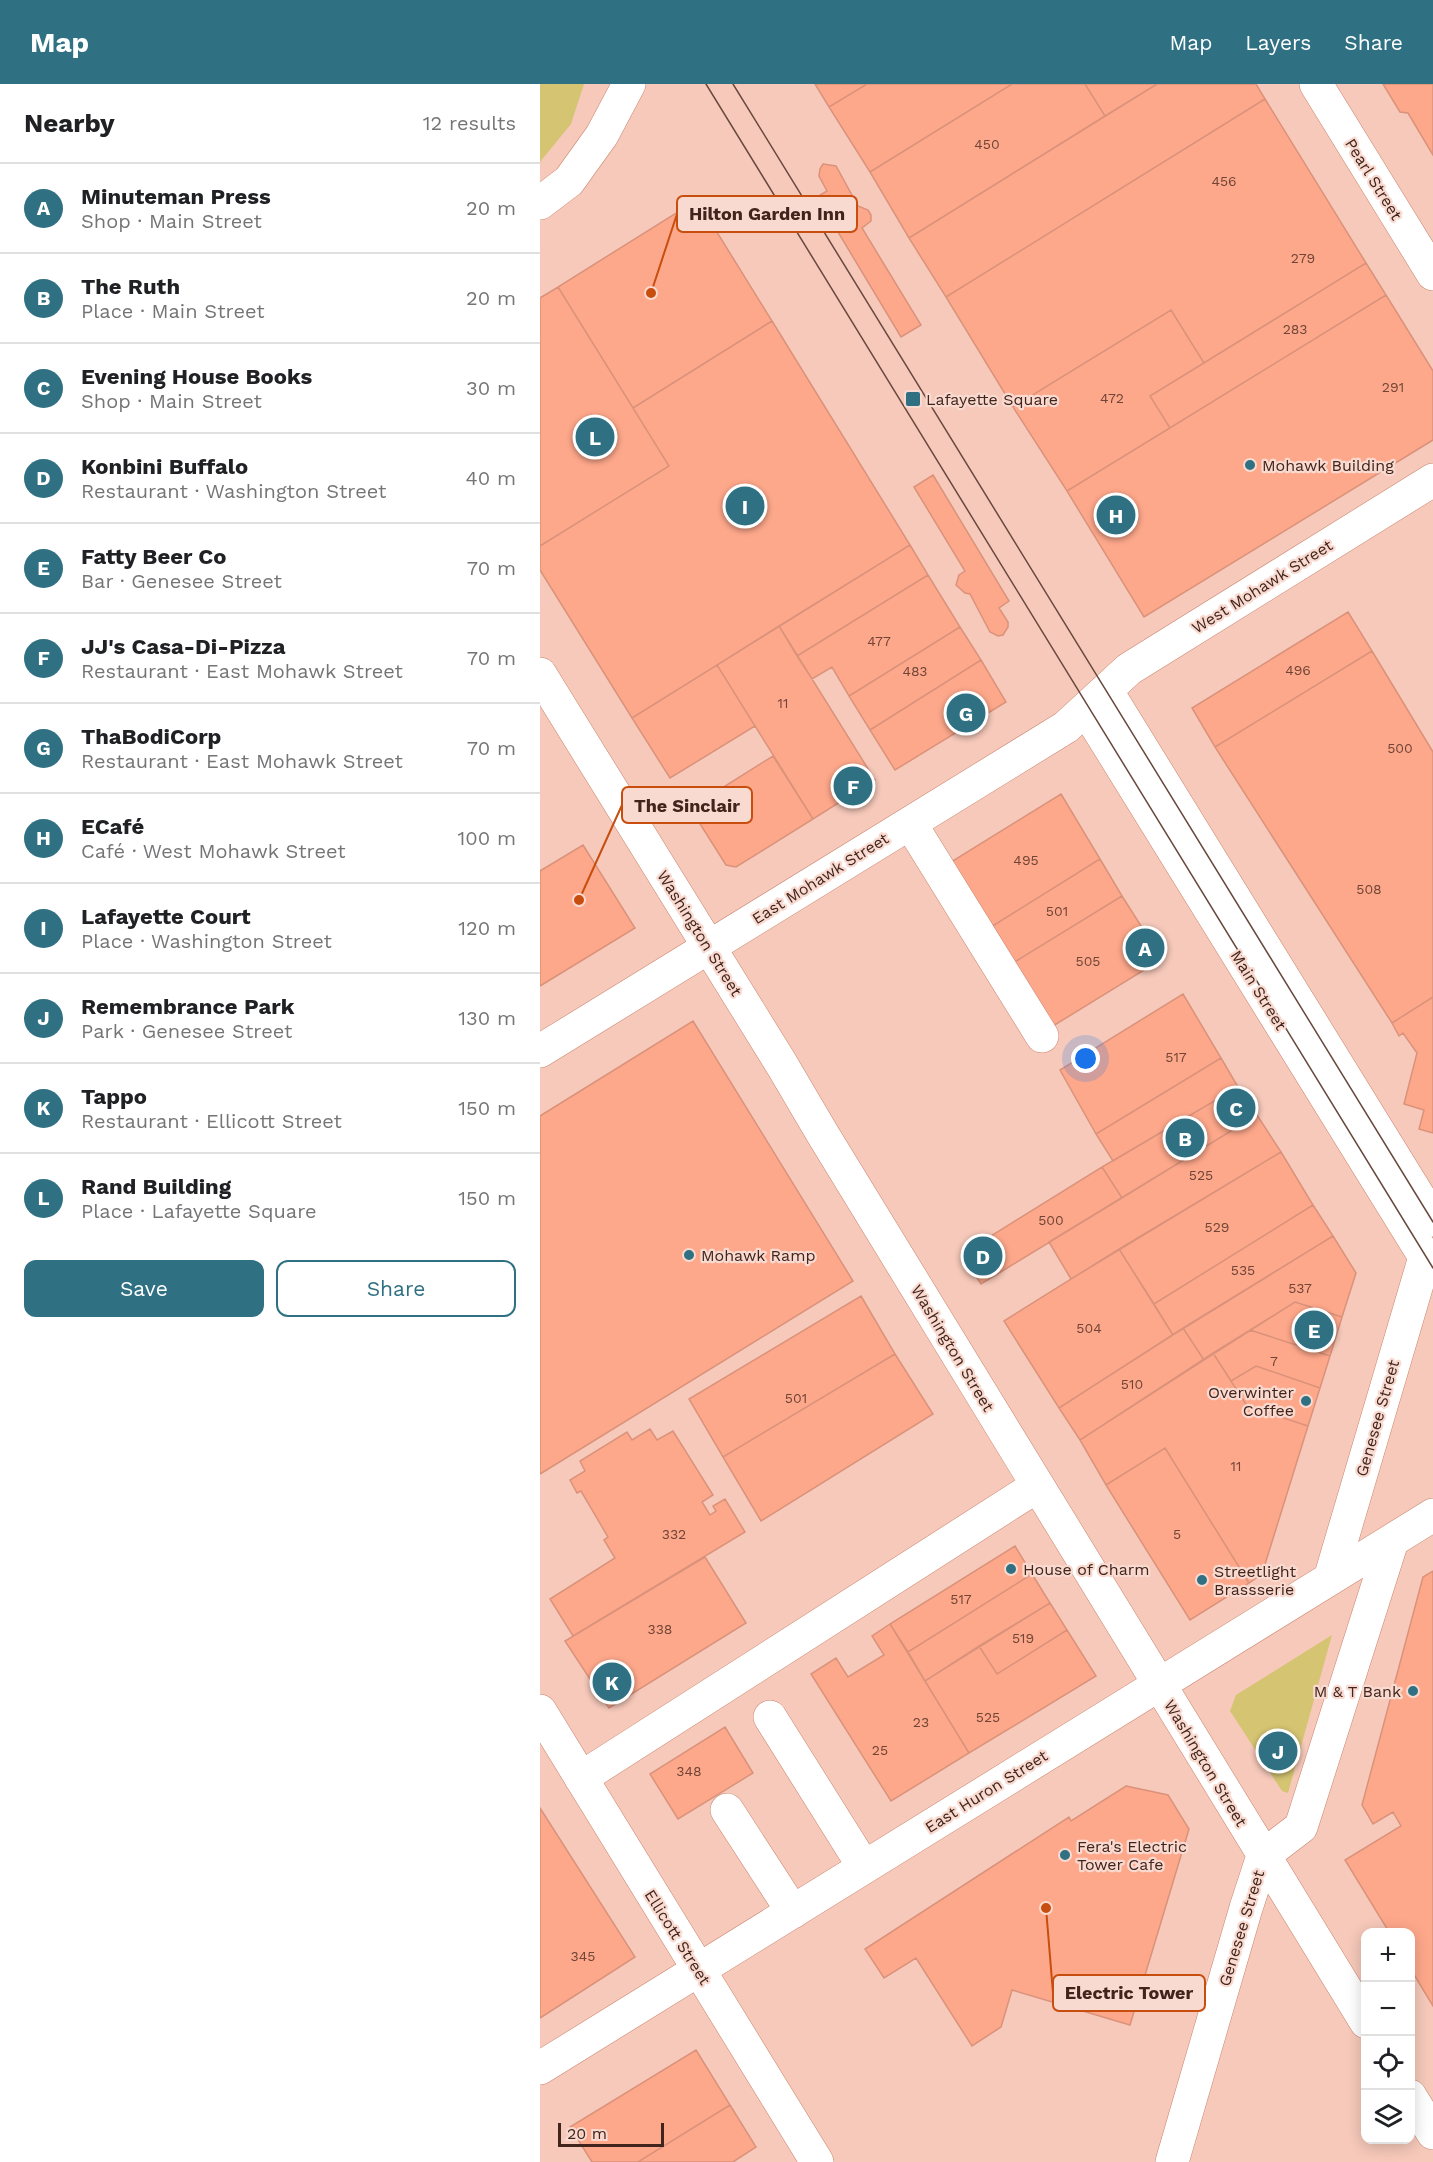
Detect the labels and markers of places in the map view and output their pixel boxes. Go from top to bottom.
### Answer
callout: Hilton Garden Inn [677,196,857,232]
marker: Lafayette Square [904,390,922,408]
place label: Lafayette Square [926,390,1058,409]
pin: L [576,414,614,460]
place label: Mohawk Building [1262,456,1394,475]
marker: Mohawk Building [1243,458,1257,472]
pin: I [726,484,764,528]
pin: H [1096,492,1136,538]
pin: G [946,690,986,736]
pin: F [834,764,872,808]
callout: The Sinclair [622,787,752,823]
pin: A [1126,926,1164,970]
pin: C [1216,1086,1256,1130]
pin: B [1166,1116,1204,1160]
pin: D [964,1234,1002,1278]
place label: Mohawk Ramp [701,1246,815,1265]
marker: Mohawk Ramp [682,1248,696,1262]
pin: E [1294,1308,1334,1352]
place label: Overwinter Coffee [1208,1383,1294,1420]
marker: Overwinter Coffee [1299,1394,1313,1408]
place label: House of Charm [1023,1560,1149,1579]
marker: House of Charm [1004,1562,1018,1576]
place label: Streetlight Brassserie [1214,1562,1297,1599]
marker: Streetlight Brassserie [1195,1573,1209,1587]
pin: K [592,1660,632,1704]
place label: M & T Bank [1314,1682,1401,1701]
marker: M & T Bank [1406,1684,1420,1698]
pin: J [1258,1728,1298,1774]
place label: Fera's Electric Tower Cafe [1077,1837,1187,1874]
marker: Fera's Electric Tower Cafe [1058,1848,1072,1862]
callout: Electric Tower [1053,1975,1205,2011]

